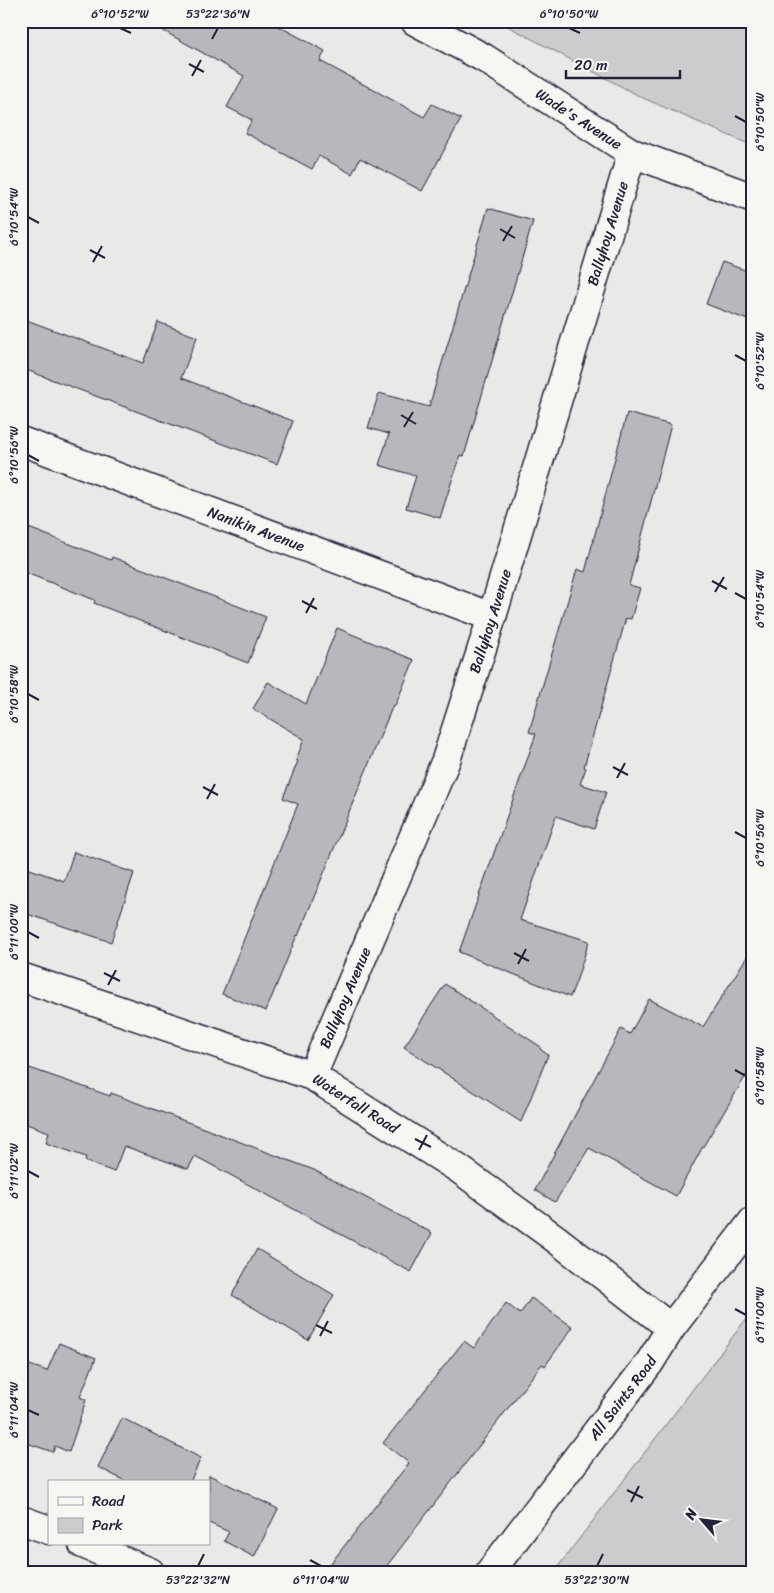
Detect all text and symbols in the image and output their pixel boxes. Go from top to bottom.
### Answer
text: 6°10'52"W [91,3,150,25]
text: 53°22'36"N [186,3,251,25]
text: 6°10'50"W [540,3,599,25]
scale bar [566,48,680,80]
text: 20 m [574,52,608,78]
street label: Wade's Avenue [530,81,628,157]
text: 6°10'50"W [749,92,771,151]
street label: Ballyhoy Avenue [580,178,636,289]
text: 6°10'54"W [3,187,25,246]
text: 6°10'52"W [749,331,771,390]
text: 6°10'56"W [3,425,25,484]
street label: Nanikin Avenue [204,499,309,559]
street label: Ballyhoy Avenue [462,565,519,677]
text: 6°10'54"W [749,569,771,628]
text: 6°10'58"W [3,664,25,723]
text: 6°10'56"W [749,808,771,867]
text: 6°11'00"W [3,903,25,960]
street label: Ballyhoy Avenue [312,943,378,1053]
text: 6°10'58"W [749,1046,771,1105]
street label: Waterfall Road [307,1066,405,1141]
text: 6°11'02"W [3,1143,25,1199]
text: 6°11'00"W [749,1286,771,1343]
street label: All Saints Road [581,1350,665,1447]
text: 6°11'04"W [3,1381,25,1438]
legend [48,1480,210,1546]
text: Road [92,1488,125,1514]
north arrow [676,1496,726,1546]
text: N [677,1504,704,1525]
text: Park [92,1512,123,1538]
text: 53°22'32"N [166,1569,231,1591]
text: 6°11'04"W [293,1569,350,1591]
text: 53°22'30"N [565,1569,630,1591]

